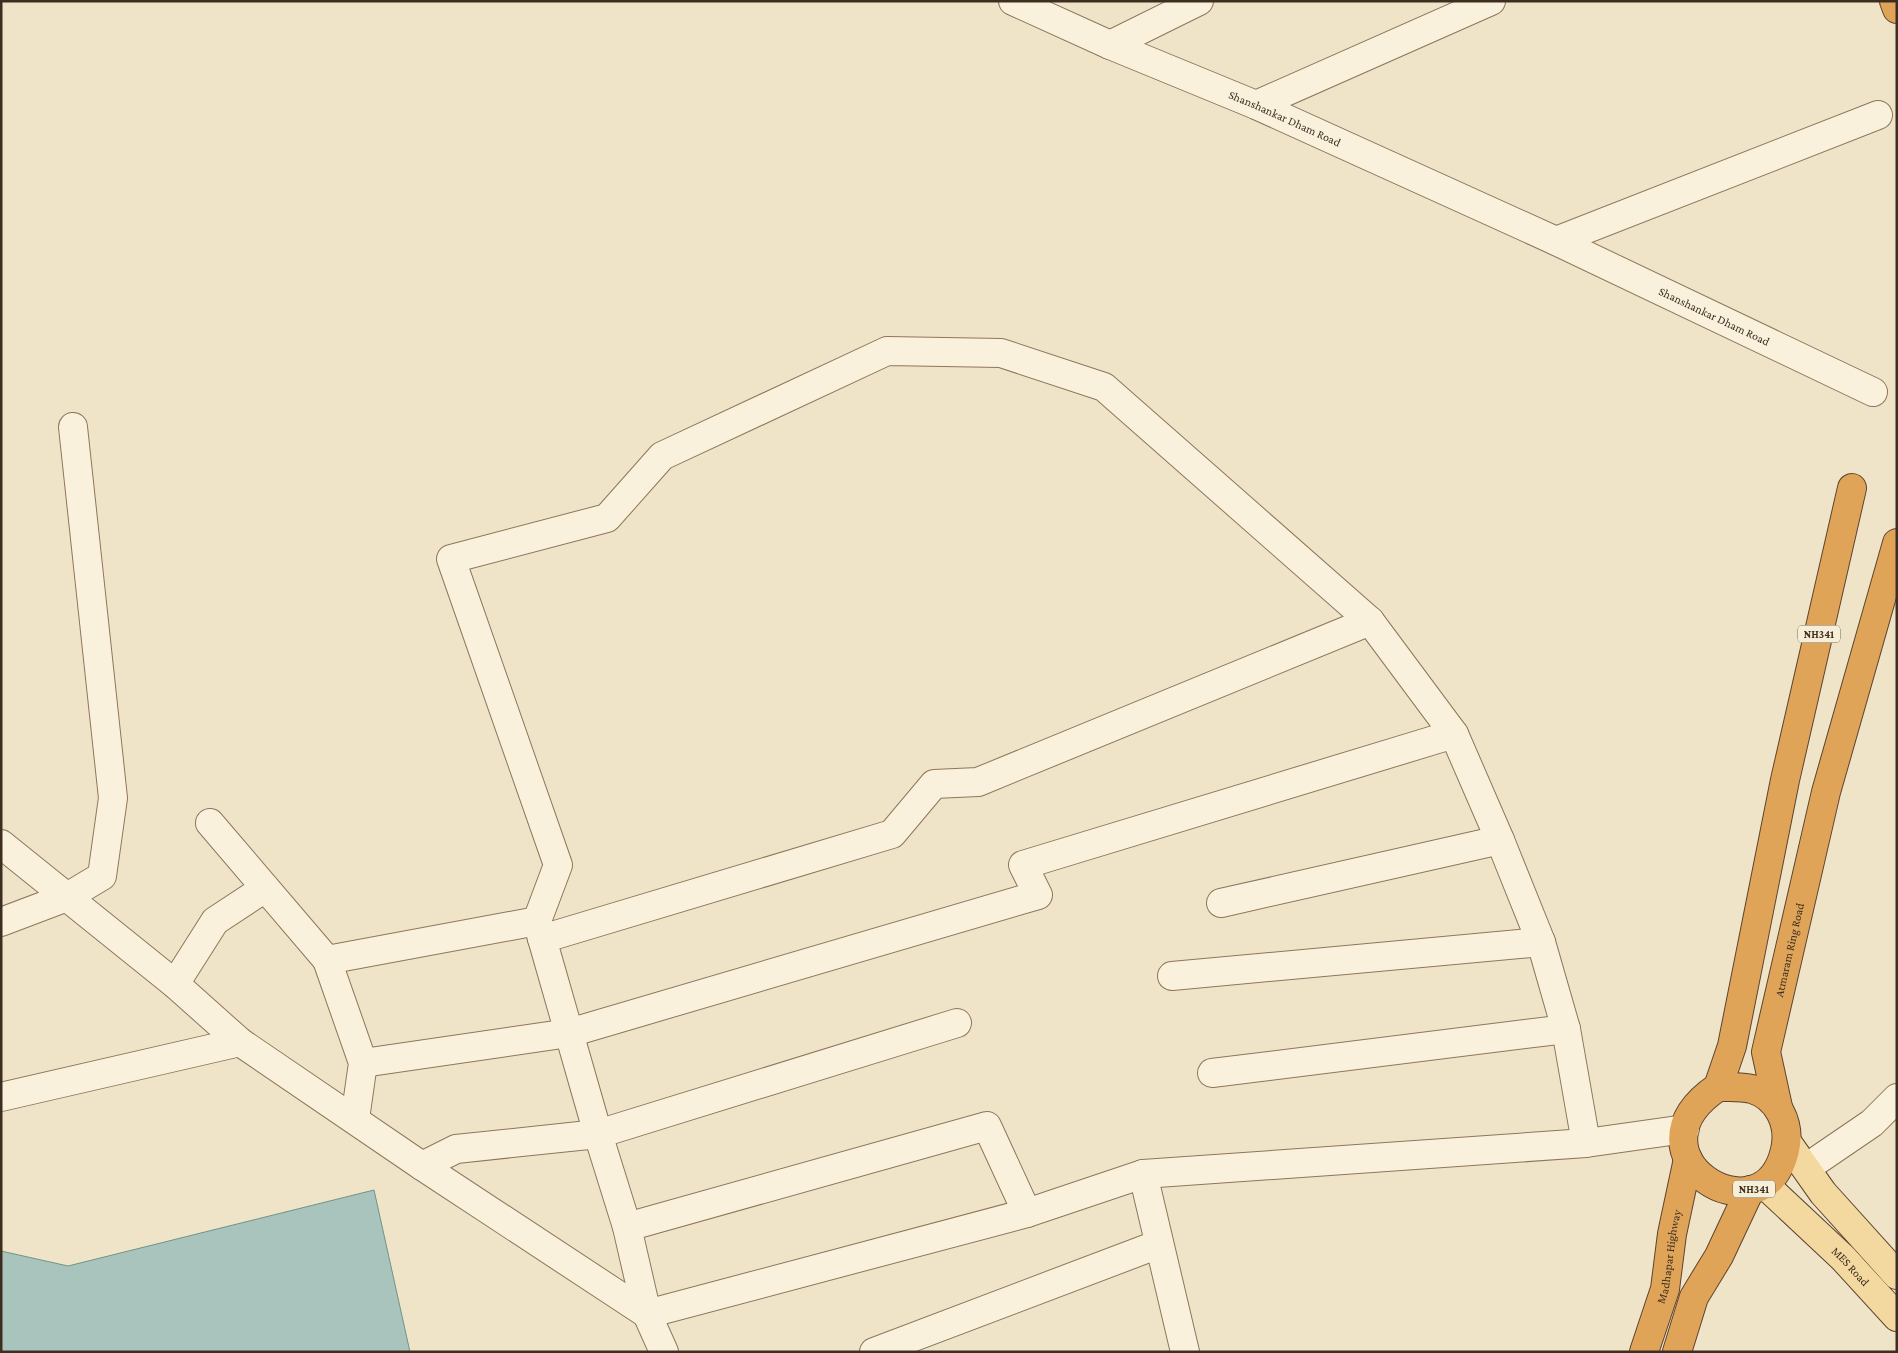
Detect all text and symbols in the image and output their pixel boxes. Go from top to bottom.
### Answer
street label: Shanshankar Dham Road [1227,87,1344,150]
street label: Shanshankar Dham Road [1656,284,1773,349]
road number: NH341 [1798,626,1840,642]
street label: Atmaram Ring Road [1772,901,1807,998]
road number: NH341 [1733,1180,1775,1198]
street label: Madhapar Highway [1654,1208,1684,1305]
street label: MES Road [1829,1244,1873,1289]

